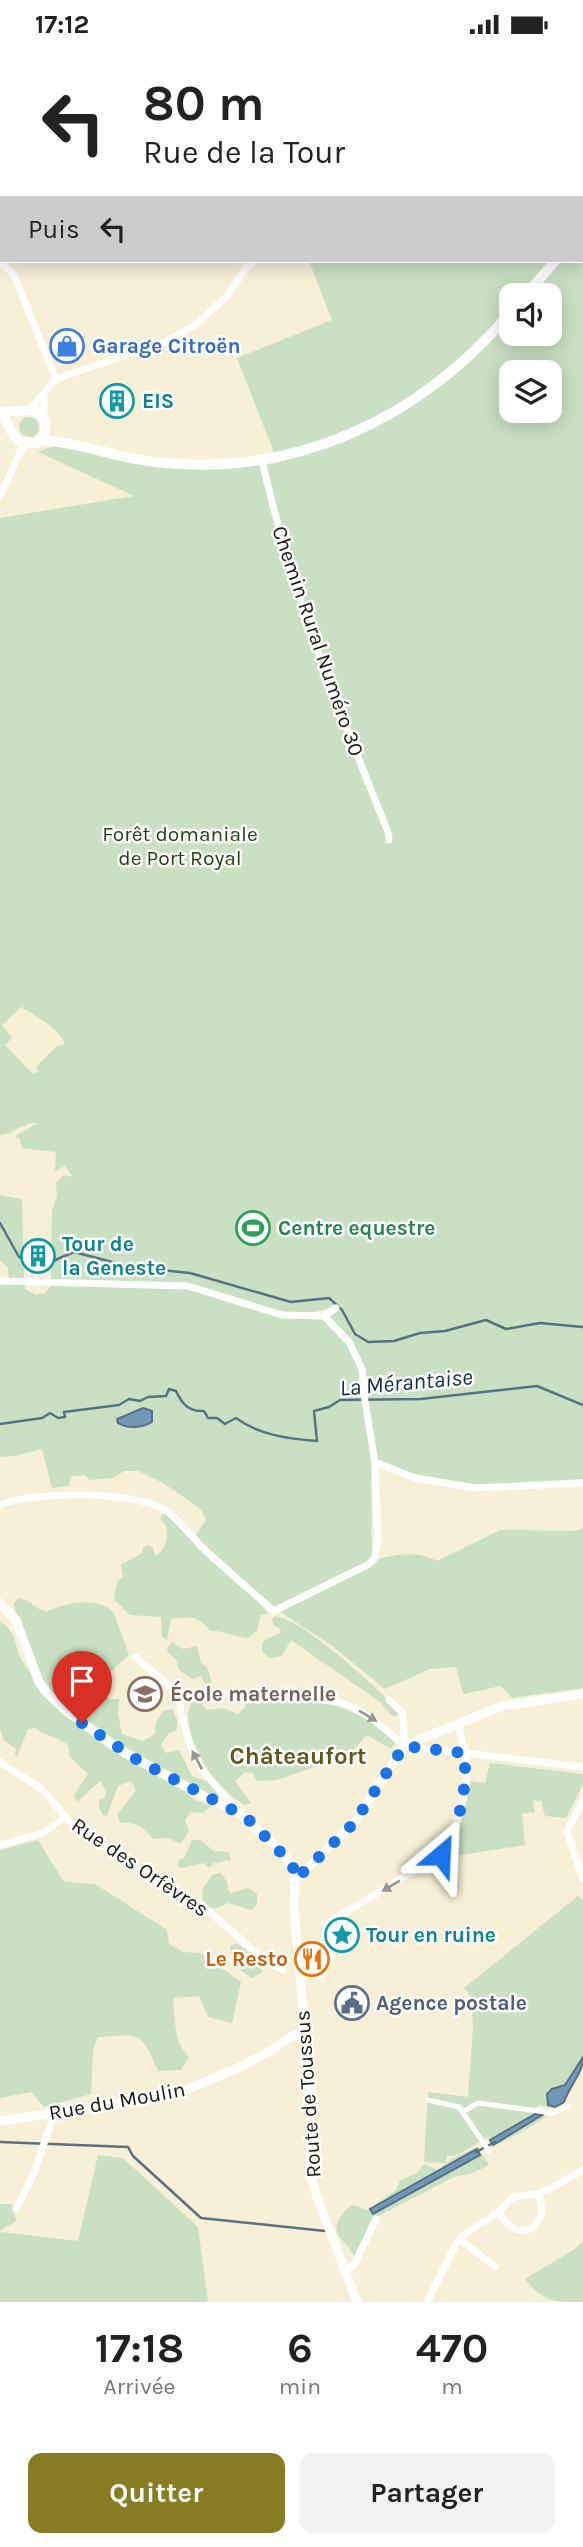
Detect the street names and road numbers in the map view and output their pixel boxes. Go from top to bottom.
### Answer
street label: Chemin Rural Numéro 30 [267,523,369,759]
street label: Rue des Orfèvres [67,1812,213,1922]
street label: Route de Toussus [290,2009,326,2179]
street label: Rue du Moulin [47,2077,187,2125]

